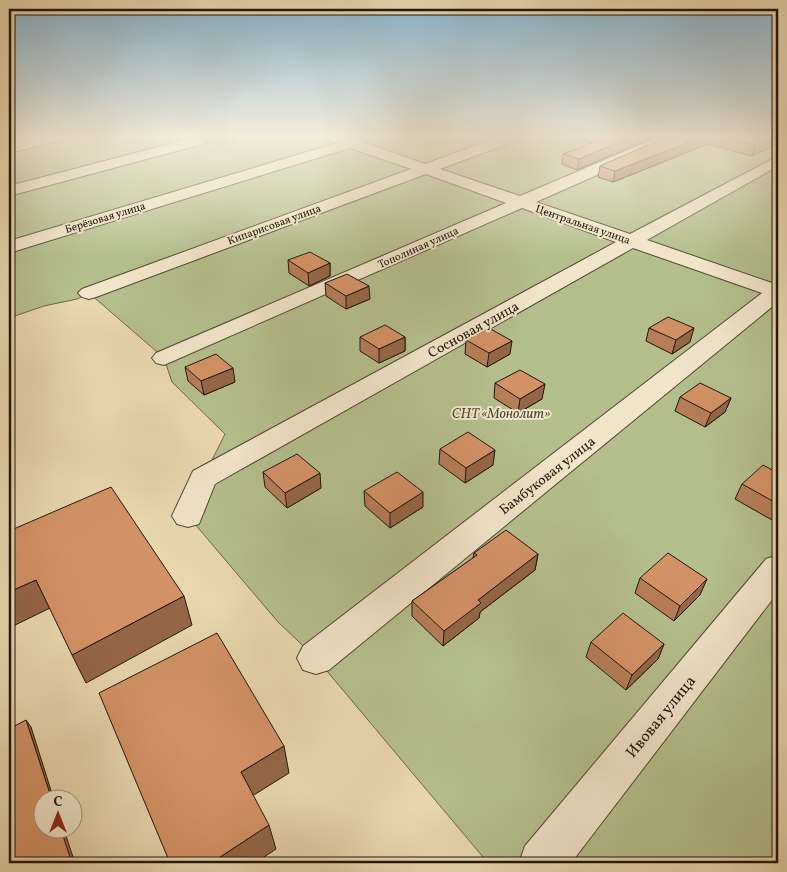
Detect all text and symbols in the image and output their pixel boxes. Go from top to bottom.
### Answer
street label: Берёзовая улица [63,199,148,238]
street label: Кипарисовая улица [226,201,324,249]
street label: Центральная улица [533,202,633,249]
street label: Тополиная улица [376,224,462,273]
street label: Сосновая улица [425,297,523,363]
park label: СНТ «Монолит» [452,405,550,424]
street label: Бамбуковая улица [496,433,600,520]
street label: Ивовая улица [621,671,702,763]
north arrow [32,790,82,840]
text: С [53,793,63,812]

